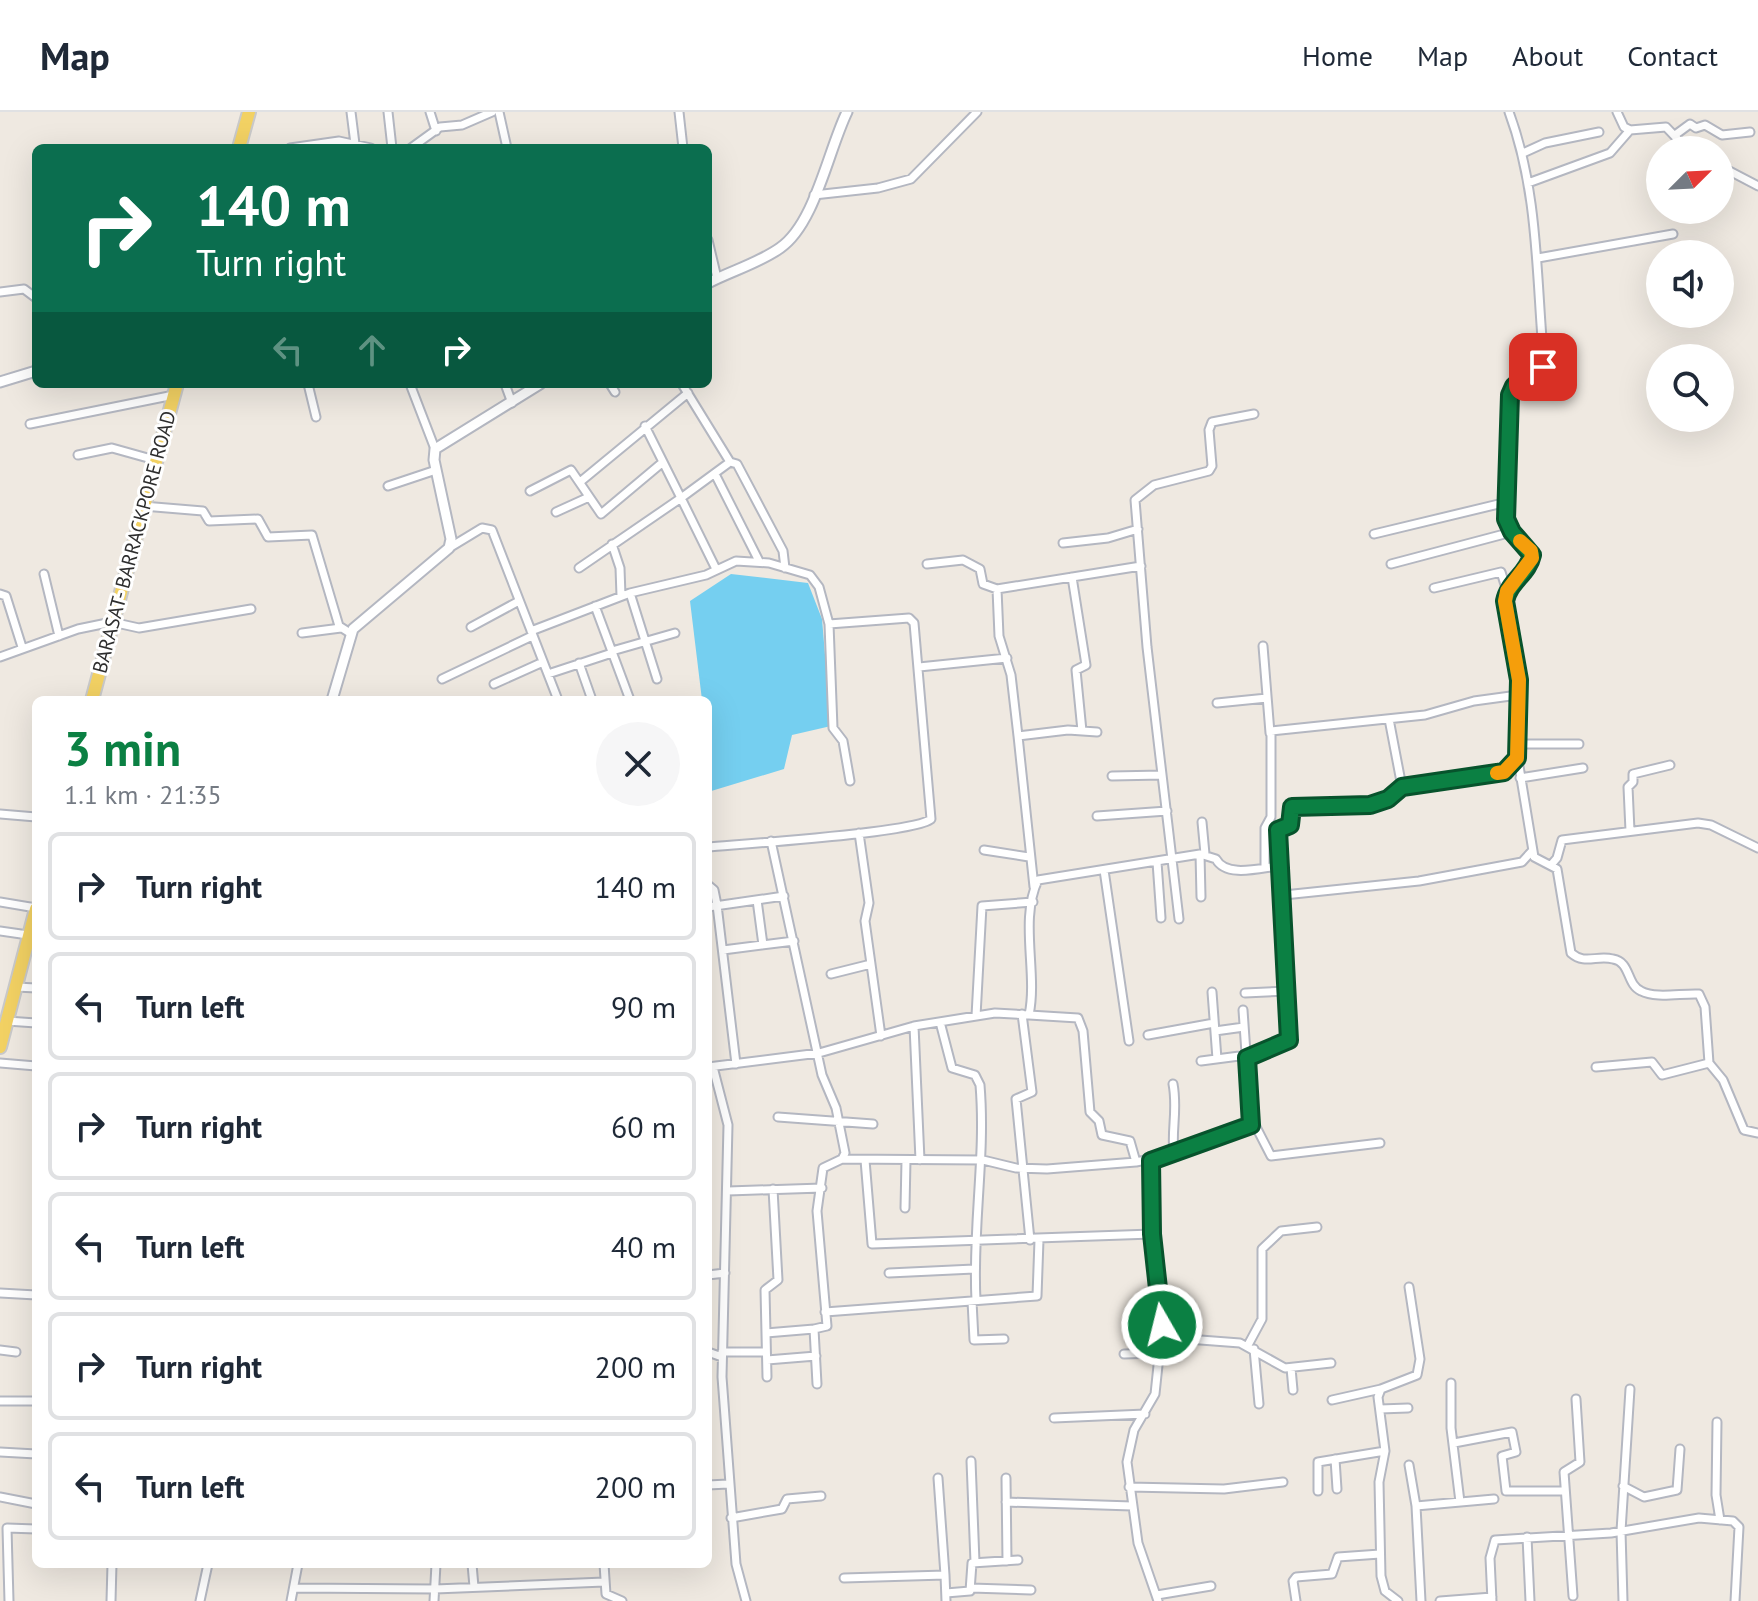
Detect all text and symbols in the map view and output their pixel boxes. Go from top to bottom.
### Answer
text: Map [40,31,110,80]
text: Home [1302,37,1373,74]
text: Map [1417,37,1468,74]
text: About [1512,37,1583,74]
text: Contact [1627,37,1718,74]
north arrow [1646,136,1734,224]
map controls [1646,136,1734,432]
text: 140 m [196,169,351,241]
icon: right [64,176,168,280]
text: Turn right [196,239,346,286]
button: sound [1646,240,1734,328]
icon: left [266,328,310,372]
icon: ahead [350,328,394,372]
icon: right [434,328,478,372]
pin [1509,333,1577,401]
button: search [1646,344,1734,432]
icon: arrive [1521,345,1565,389]
street label: BARASAT- BARRACKPORE ROAD [86,408,182,676]
text: 3 min [64,717,181,779]
button: close [596,722,680,806]
text: 1.1 km · 21:35 [64,778,222,811]
icon: right [68,864,112,908]
text: Turn right [136,867,262,906]
text: 140 m [595,867,676,906]
icon: left [68,984,112,1028]
text: Turn left [136,987,244,1026]
text: 90 m [611,987,676,1026]
icon: right [68,1104,112,1148]
text: Turn right [136,1107,262,1146]
text: 60 m [611,1107,676,1146]
icon: left [68,1224,112,1268]
text: Turn left [136,1227,244,1266]
text: 40 m [611,1227,676,1266]
position arrow [1120,1283,1204,1367]
icon: right [68,1344,112,1388]
text: Turn right [136,1347,262,1386]
text: 200 m [595,1347,676,1386]
icon: left [68,1464,112,1508]
text: Turn left [136,1467,244,1506]
text: 200 m [595,1467,676,1506]

